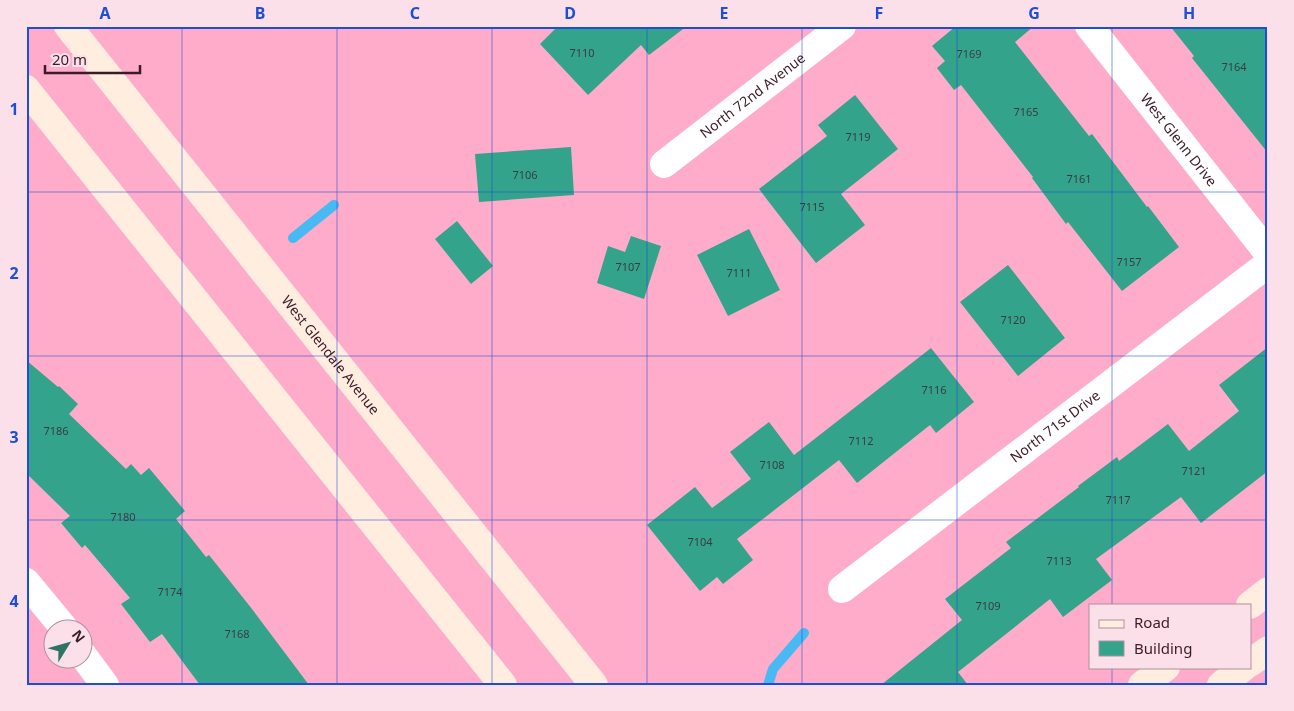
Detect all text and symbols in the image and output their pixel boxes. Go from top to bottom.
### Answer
text: A [99,2,111,24]
text: B [255,2,265,24]
text: C [410,2,420,24]
text: D [564,2,576,24]
text: E [720,2,729,24]
text: F [875,2,883,24]
text: G [1028,2,1040,24]
text: H [1183,2,1195,24]
scale bar [45,42,140,74]
house number: 7110 [569,45,595,60]
house number: 7169 [956,46,982,61]
street label: North 72nd Avenue [696,48,809,142]
text: 20 m [52,49,87,69]
house number: 7164 [1221,59,1247,74]
street label: West Glenn Drive [1137,89,1222,190]
text: 1 [9,98,19,120]
house number: 7165 [1013,104,1039,119]
house number: 7119 [845,129,871,144]
house number: 7106 [512,167,538,182]
house number: 7161 [1066,171,1092,186]
house number: 7115 [799,199,825,214]
house number: 7157 [1116,254,1142,269]
house number: 7107 [615,259,641,274]
text: 2 [9,262,19,284]
house number: 7111 [726,265,752,280]
street label: West Glendale Avenue [278,291,384,418]
house number: 7120 [1000,312,1026,327]
house number: 7116 [921,382,947,397]
street label: North 71st Drive [1006,386,1104,466]
house number: 7186 [43,423,69,438]
text: 3 [9,426,19,448]
house number: 7112 [848,433,874,448]
house number: 7108 [759,457,785,472]
house number: 7121 [1181,463,1207,478]
house number: 7117 [1105,492,1131,507]
house number: 7180 [110,509,136,524]
house number: 7104 [687,534,713,549]
house number: 7113 [1046,553,1072,568]
house number: 7174 [157,584,183,599]
text: 4 [9,590,19,612]
house number: 7109 [975,598,1001,613]
legend [1089,604,1252,668]
text: Road [1134,612,1170,632]
north arrow [42,618,92,668]
text: N [68,626,90,646]
house number: 7168 [224,626,250,641]
text: Building [1134,638,1192,658]

